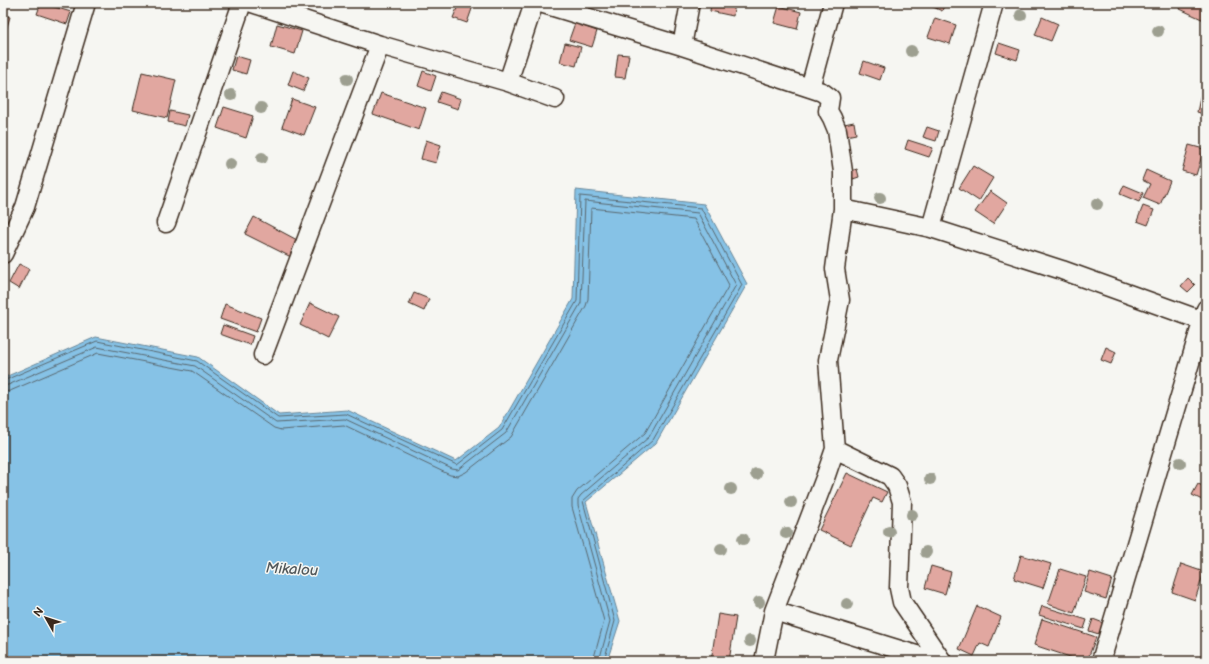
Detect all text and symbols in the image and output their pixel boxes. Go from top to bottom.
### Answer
water label: Mikalou [265,559,319,580]
north arrow [26,598,66,638]
text: N [31,605,46,619]

